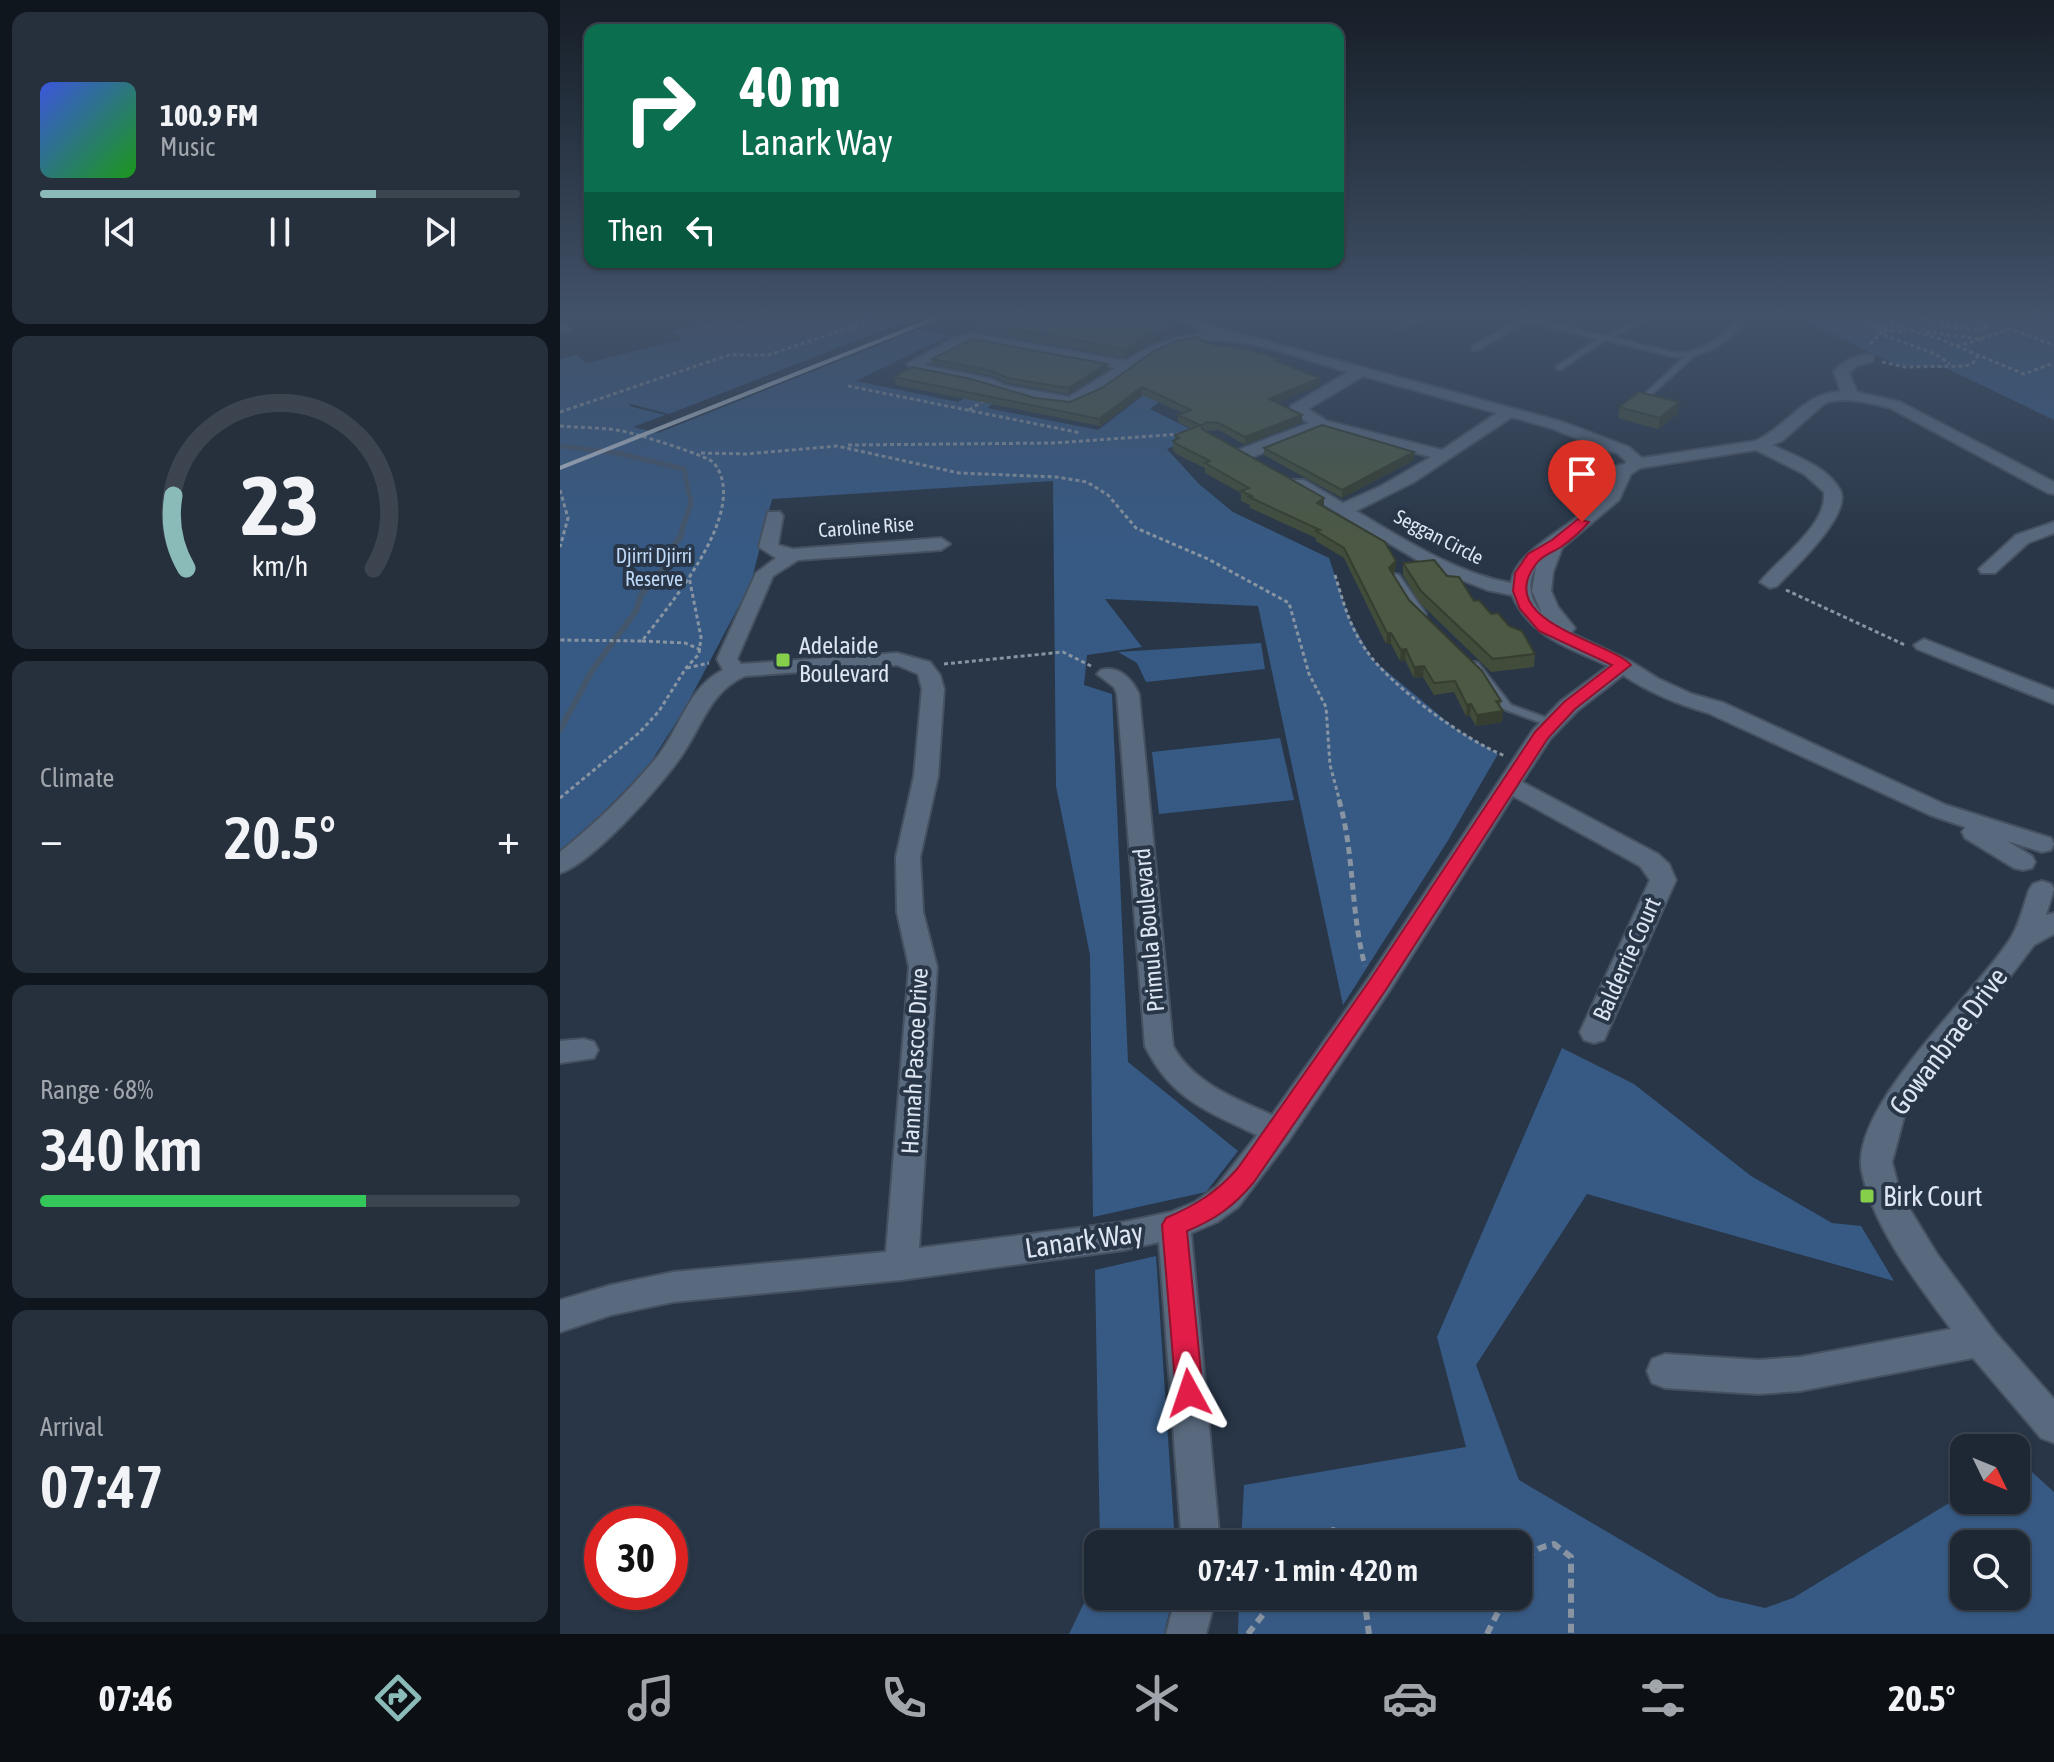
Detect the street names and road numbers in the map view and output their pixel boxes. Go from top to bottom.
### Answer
street label: Seggan Circle [1391,504,1488,569]
street label: Caroline Rise [817,512,915,541]
street label: Primula Boulevard [1128,847,1169,1013]
street label: Balderrie Court [1587,893,1666,1025]
street label: Gowanbrae Drive [1882,961,2014,1121]
street label: Hannah Pascoe Drive [896,967,933,1155]
street label: Lanark Way [1023,1216,1145,1264]

